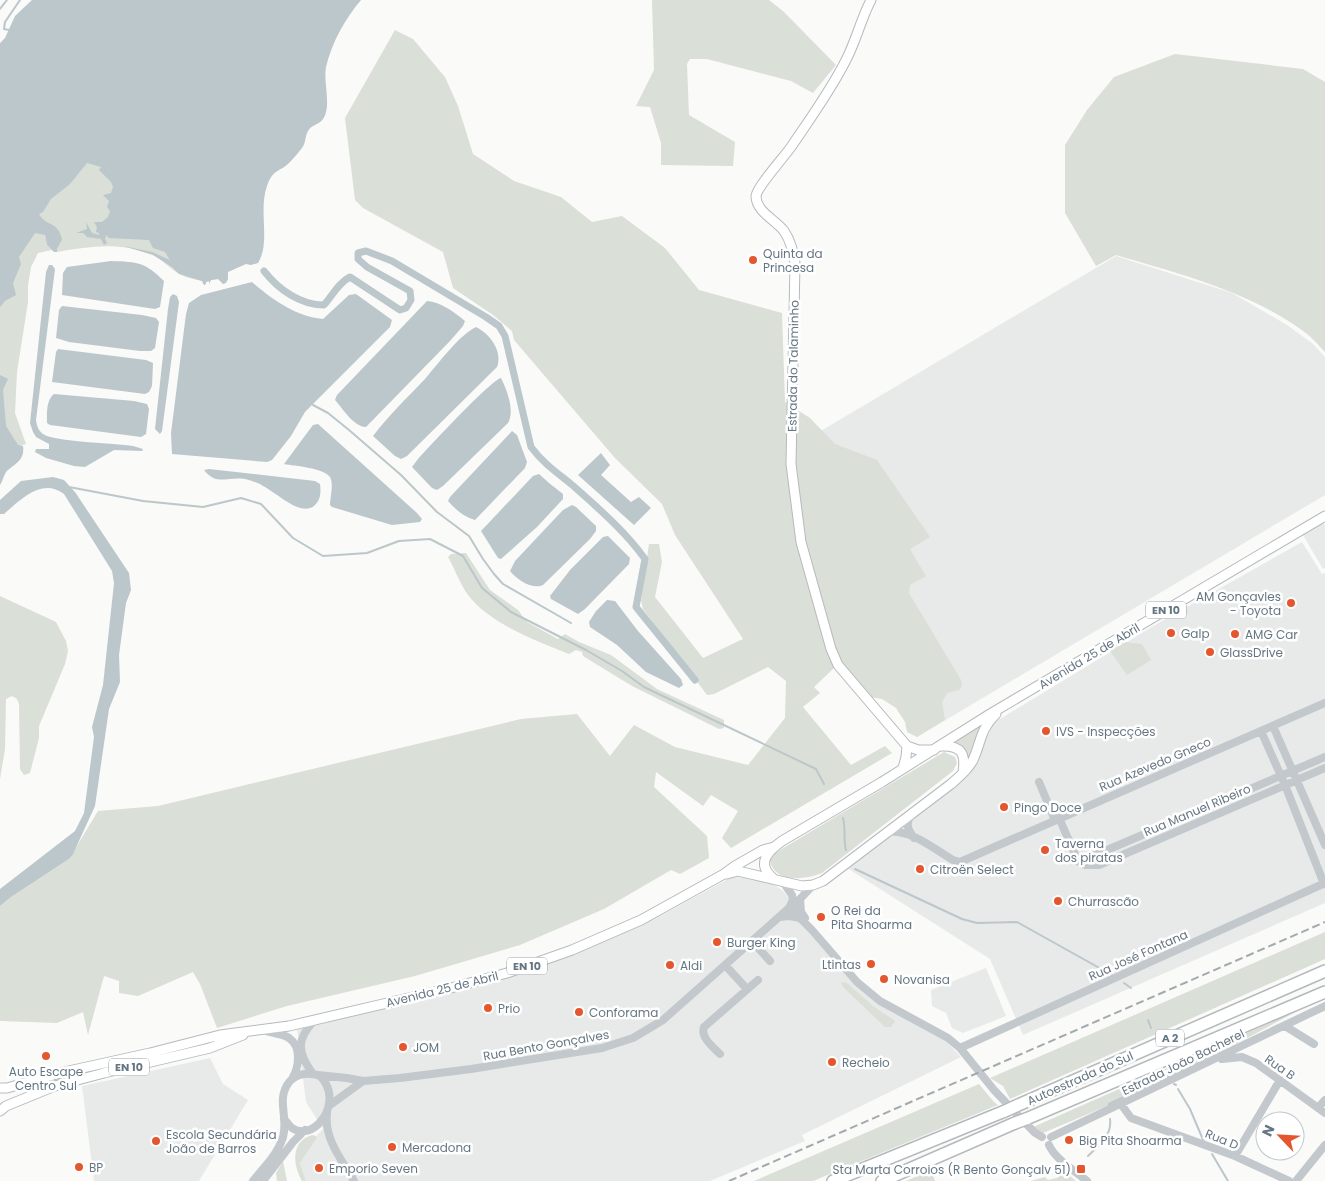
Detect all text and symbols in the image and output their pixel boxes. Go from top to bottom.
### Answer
place label: Quinta da Princesa [763,245,823,276]
marker: Quinta da Princesa [747,254,759,266]
street label: Estrada do Talaminho [783,300,803,432]
place label: AM Gonçavles - Toyota [1196,588,1281,619]
marker: AM Gonçavles - Toyota [1285,597,1297,609]
road number: EN 10 [1146,602,1186,618]
street label: Avenida 25 de Abril [1035,619,1143,693]
place label: Galp [1181,625,1210,642]
place label: AMG Car [1245,626,1298,643]
marker: Galp [1165,627,1177,639]
marker: AMG Car [1229,628,1241,640]
place label: GlassDrive [1220,644,1283,661]
marker: GlassDrive [1204,646,1216,658]
place label: IVS - Inspecções [1056,723,1156,740]
marker: IVS - Inspecções [1040,725,1052,737]
street label: Rua Azevedo Gneco [1097,733,1214,795]
street label: Rua Manuel Ribeiro [1141,780,1253,840]
place label: Pingo Doce [1014,799,1081,816]
marker: Pingo Doce [998,801,1010,813]
place label: Taverna dos piratas [1055,835,1123,866]
marker: Taverna dos piratas [1039,844,1051,856]
place label: Citroën Select [930,861,1014,878]
marker: Citroën Select [914,863,926,875]
place label: Churrascão [1068,893,1139,910]
marker: Churrascão [1052,895,1064,907]
place label: O Rei da Pita Shoarma [831,902,912,933]
marker: O Rei da Pita Shoarma [815,911,827,923]
street label: Rua José Fontana [1086,925,1190,985]
place label: Burger King [727,934,796,951]
marker: Burger King [711,936,723,948]
place label: Ltintas [822,956,861,973]
place label: Aldi [680,957,702,974]
road number: EN 10 [507,958,547,974]
marker: Ltintas [865,958,877,970]
marker: Aldi [664,959,676,971]
street label: Avenida 25 de Abril [384,967,500,1011]
place label: Novanisa [894,971,950,988]
marker: Novanisa [878,973,890,985]
place label: Prio [498,1000,520,1017]
marker: Prio [482,1002,494,1014]
place label: Conforama [589,1004,658,1021]
marker: Conforama [573,1006,585,1018]
street label: Estrada João Bacherel [1119,1025,1247,1099]
street label: Rua Bento Gonçalves [482,1026,610,1064]
road number: A 2 [1156,1030,1184,1046]
place label: JOM [413,1039,439,1056]
marker: JOM [397,1041,409,1053]
street label: Autoestrada do Sul [1024,1047,1136,1109]
marker: Auto Escape Centro Sul [40,1050,52,1062]
street label: Rua B [1261,1050,1299,1084]
place label: Recheio [842,1054,890,1071]
marker: Recheio [826,1056,838,1068]
road number: EN 10 [109,1058,149,1076]
place label: Auto Escape Centro Sul [9,1063,83,1094]
north arrow [1255,1111,1305,1161]
text: N [1257,1122,1280,1140]
street label: Rua D [1203,1125,1241,1153]
place label: Escola Secundária João de Barros [166,1126,277,1157]
place label: Big Pita Shoarma [1079,1132,1182,1149]
marker: Big Pita Shoarma [1063,1134,1075,1146]
marker: Escola Secundária João de Barros [150,1135,162,1147]
place label: Mercadona [402,1139,471,1156]
marker: Mercadona [386,1141,398,1153]
place label: BP [89,1159,103,1176]
place label: Emporio Seven [329,1160,418,1177]
marker: BP [73,1161,85,1173]
place label: Sta Marta Corroios (R Bento Gonçalv 51) [833,1161,1071,1178]
marker: Emporio Seven [313,1162,325,1174]
marker: Sta Marta Corroios (R Bento Gonçalv 51) [1075,1163,1087,1175]

